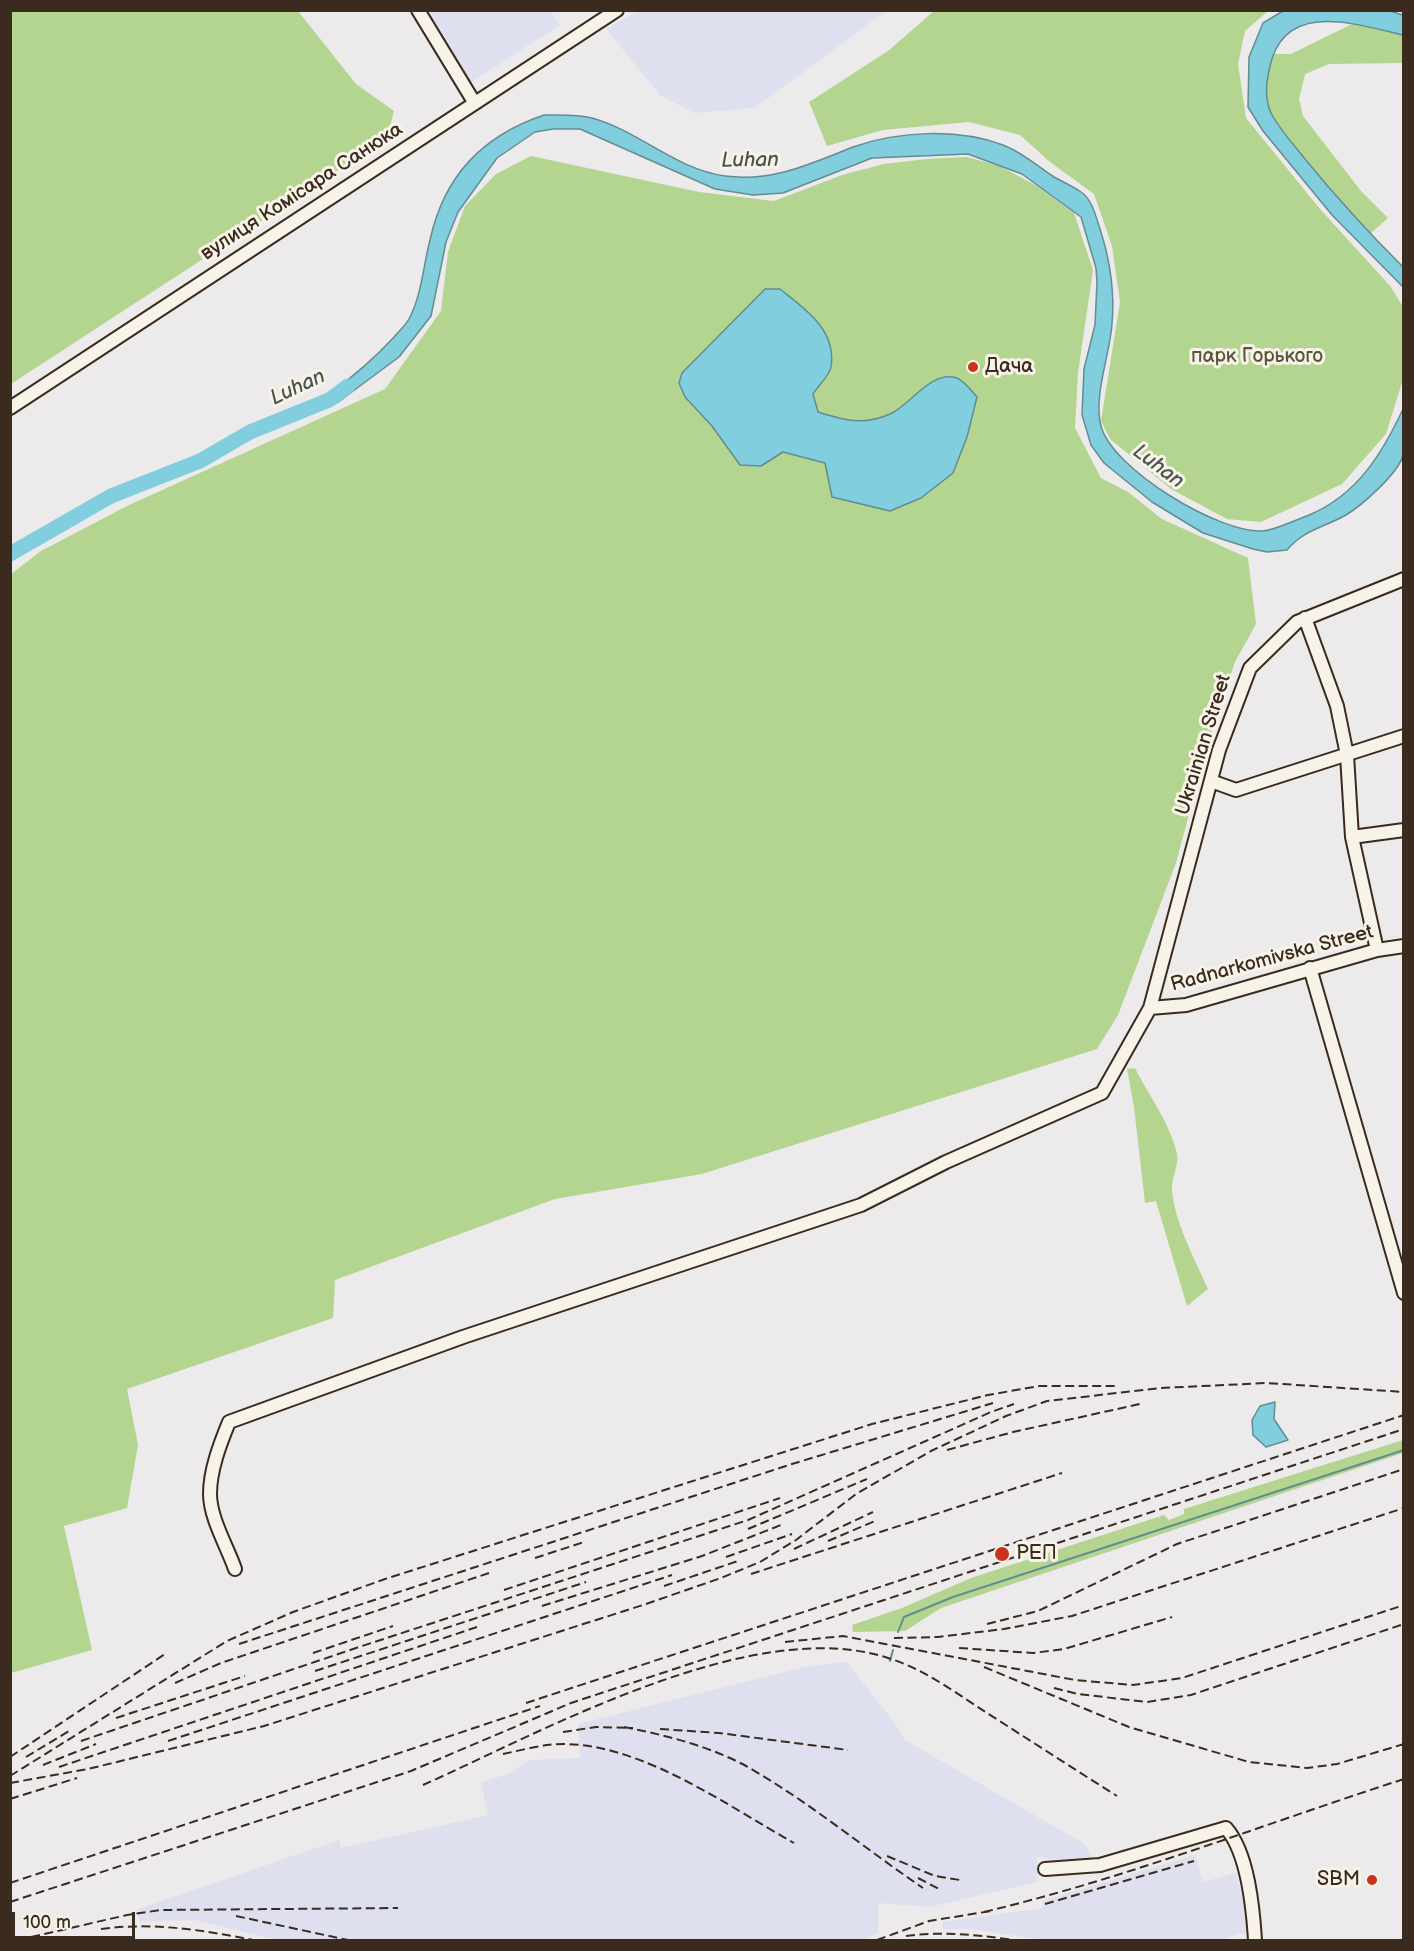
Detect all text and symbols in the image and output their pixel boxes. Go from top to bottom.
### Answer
street label: вулиця Комісара Санюка [197,118,407,266]
water label: Luhan [721,148,779,174]
park label: парк Горького [1191,345,1323,369]
place label: Дача [985,355,1033,379]
marker: Дача [966,360,980,374]
water label: Luhan [266,364,330,412]
water label: Luhan [1127,440,1189,494]
street label: Ukrainian Street [1171,672,1237,818]
street label: Radnarkomivska Street [1168,920,1376,998]
place label: РЕП [1016,1542,1057,1566]
marker: РЕП [993,1545,1011,1563]
place label: SBM [1317,1868,1360,1892]
marker: SBM [1365,1873,1379,1887]
scale bar [15,1900,138,1938]
text: 100 m [23,1912,71,1933]

